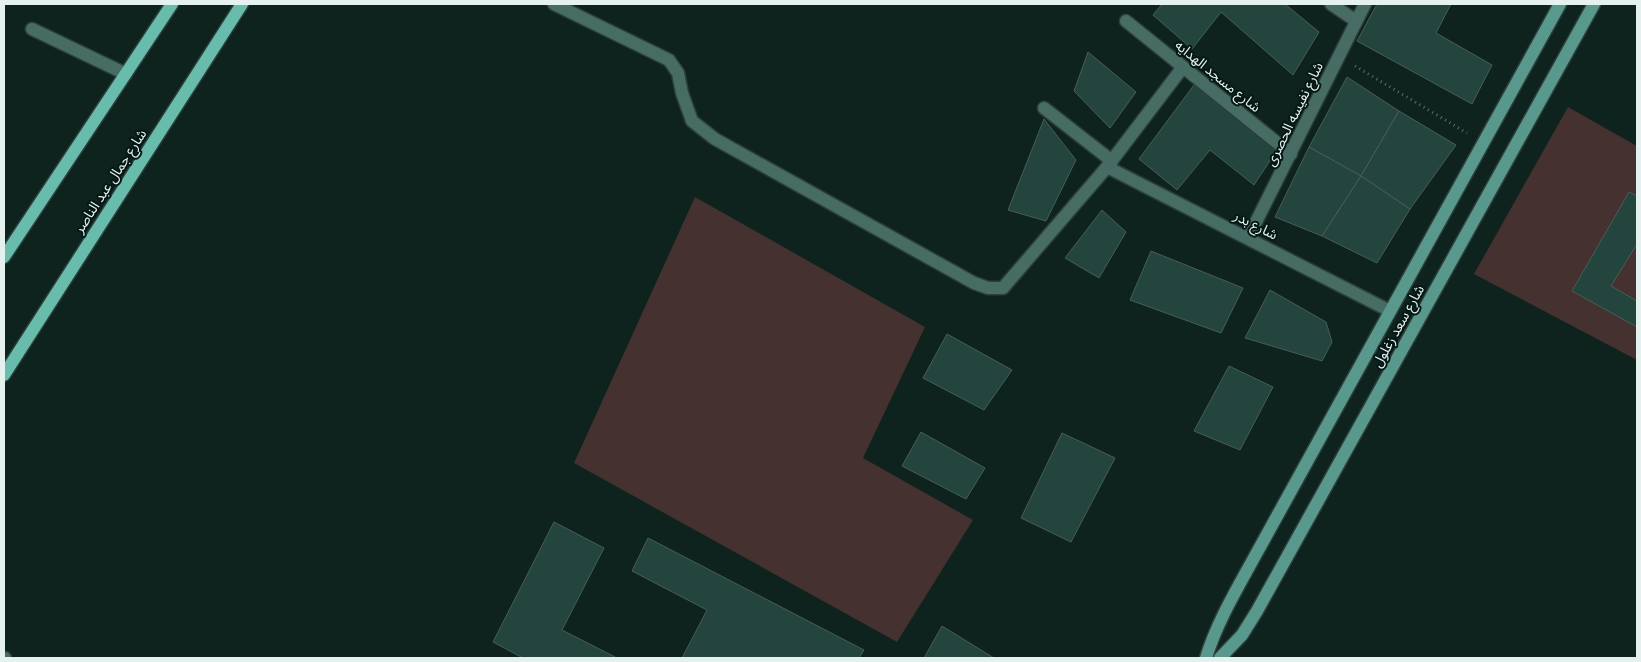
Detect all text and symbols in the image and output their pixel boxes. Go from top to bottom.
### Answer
street label: شارع مسجد الهدايه [1170,37,1264,118]
street label: شارع نفيسه الحصرى [1262,59,1329,170]
street label: شارع جمال عبد الناصر [70,126,152,238]
street label: شارع بدر [1229,207,1281,245]
street label: شارع سعد زغلول [1369,282,1430,371]

